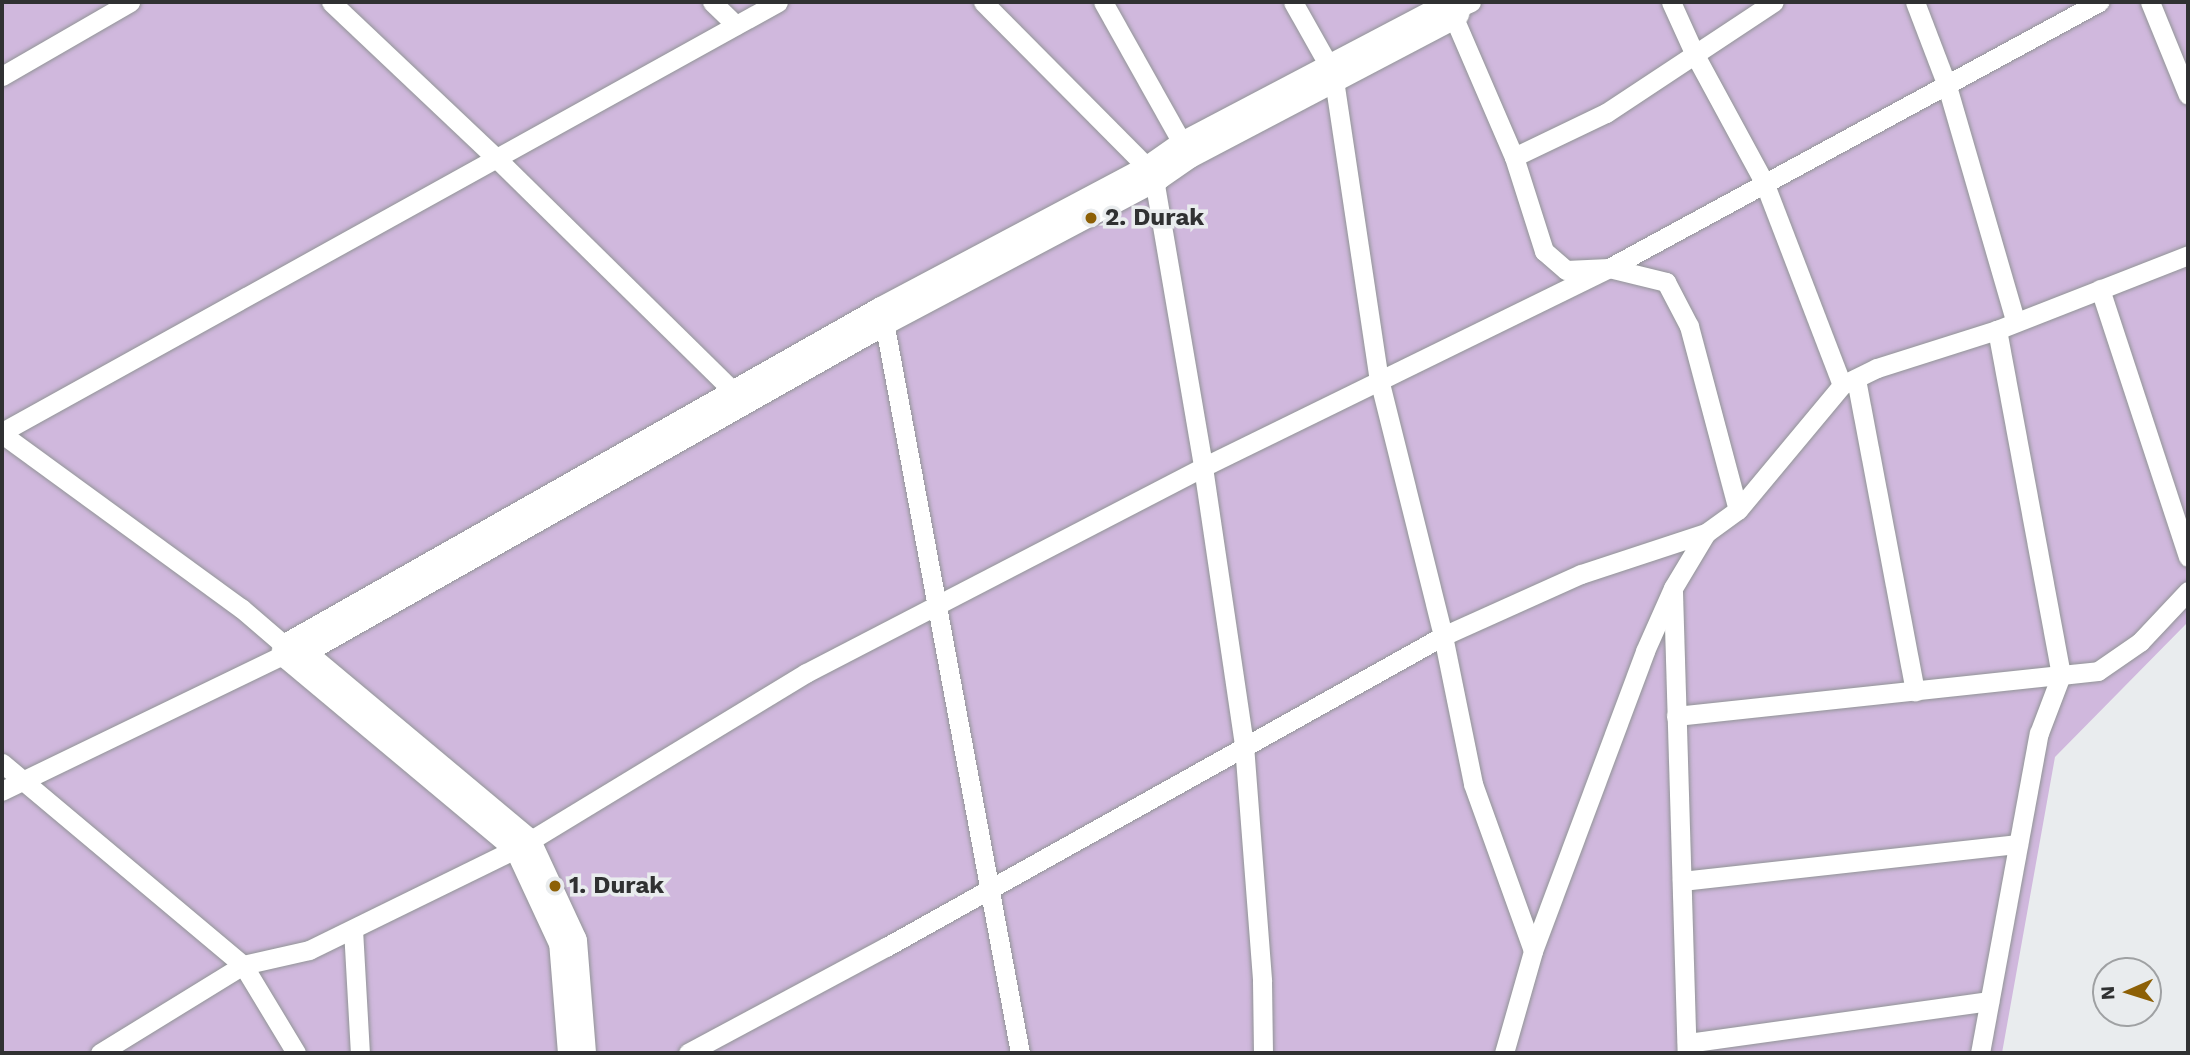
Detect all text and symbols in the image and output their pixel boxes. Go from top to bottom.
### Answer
place label: 2. Durak [1105,204,1204,232]
marker: 2. Durak [1083,210,1099,226]
place label: 1. Durak [569,872,664,900]
marker: 1. Durak [547,878,563,894]
north arrow [2092,957,2162,1027]
text: N [2096,985,2119,1001]

